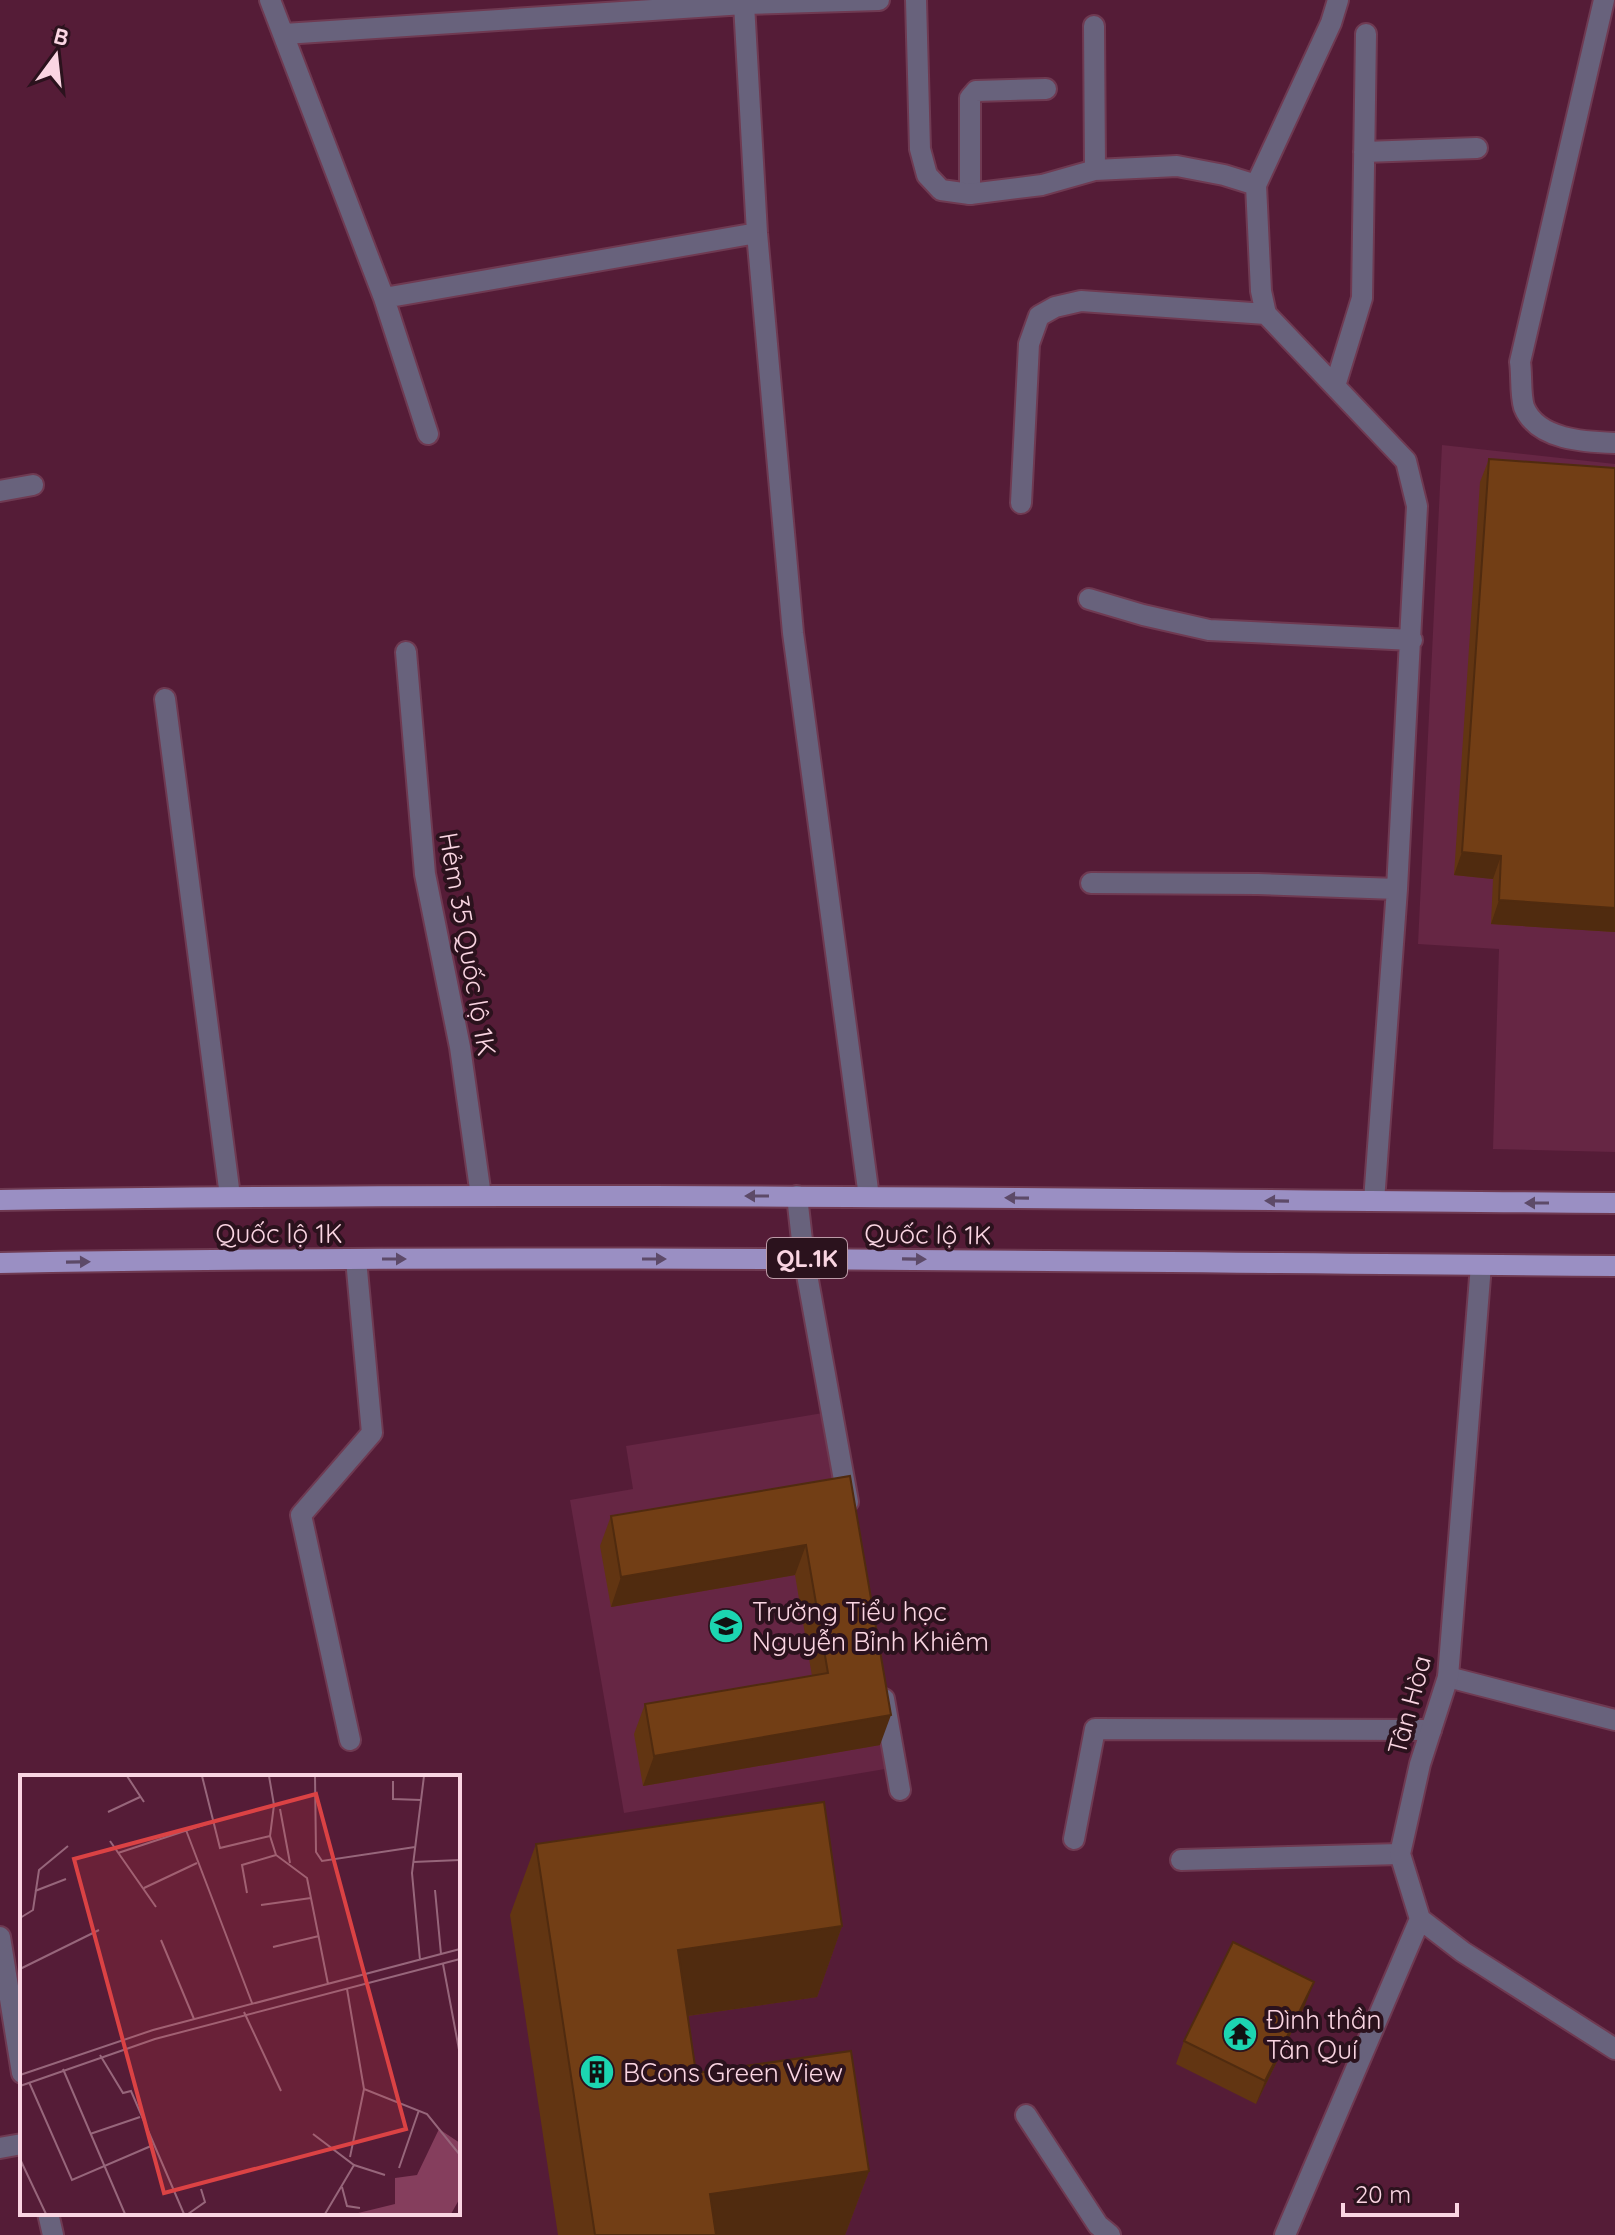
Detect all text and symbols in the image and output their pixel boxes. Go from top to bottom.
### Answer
north arrow [16,16,96,96]
text: B [51,21,72,52]
street label: Hẻm 35 Quốc lộ 1K [432,830,504,1058]
one-way arrow [744,1190,769,1202]
one-way arrow [1004,1192,1029,1204]
one-way arrow [1264,1194,1289,1207]
one-way arrow [1524,1197,1549,1209]
street label: Quốc lộ 1K [864,1216,992,1252]
street label: Quốc lộ 1K [215,1217,343,1250]
road number: QL.1K [767,1238,847,1278]
one-way arrow [382,1253,407,1265]
one-way arrow [642,1253,667,1265]
one-way arrow [902,1253,927,1266]
one-way arrow [66,1255,91,1268]
place label: Trường Tiểu học Nguyễn Bỉnh Khiêm [752,1595,989,1658]
school or university icon: Trường Tiểu học Nguyễn Bỉnh Khiêm [707,1607,745,1645]
street label: Tân Hòa [1380,1652,1438,1758]
inset map [20,1775,460,2215]
place label: Đình thần Tân Quí [1266,2003,1382,2066]
temple icon: Đình thần Tân Quí [1221,2015,1259,2053]
building icon: BCons Green View [578,2053,616,2091]
place label: BCons Green View [623,2056,843,2089]
scale bar [1343,2167,1457,2217]
text: 20 m [1355,2179,1411,2209]

